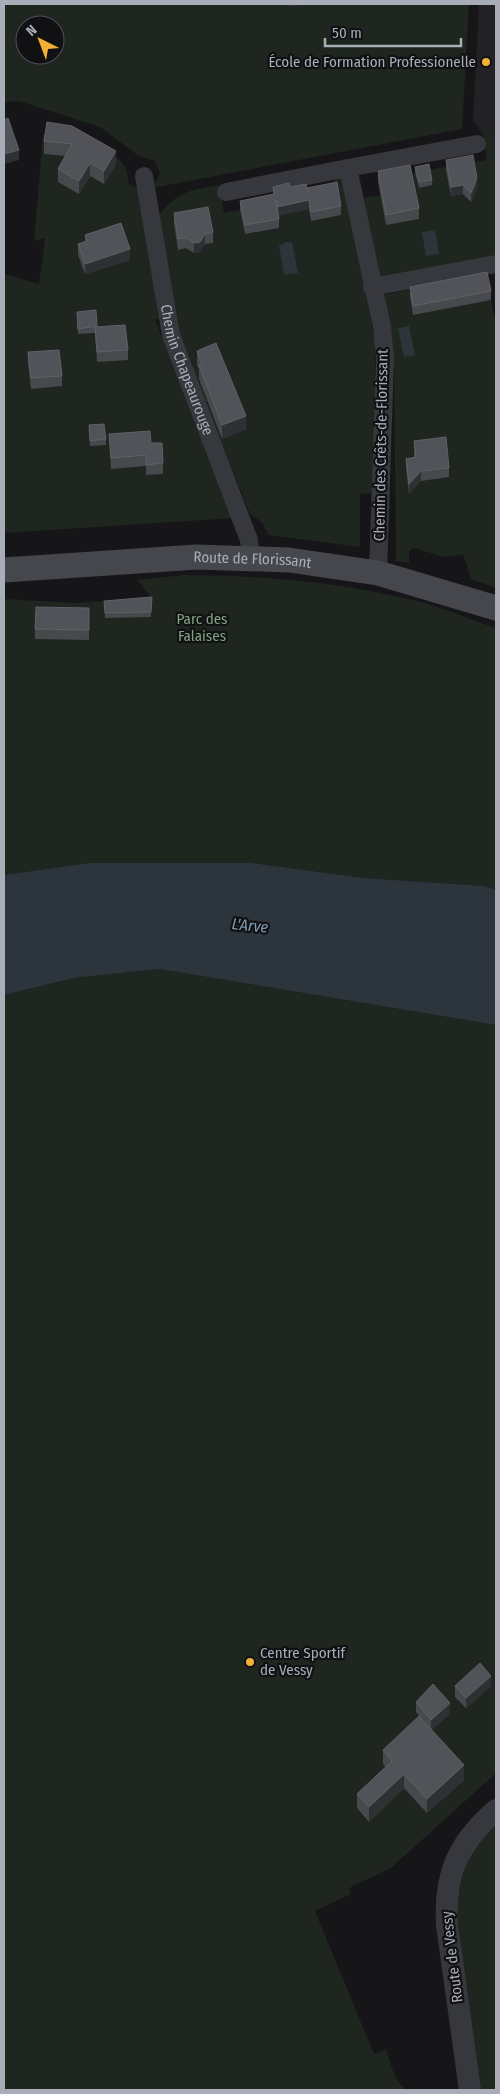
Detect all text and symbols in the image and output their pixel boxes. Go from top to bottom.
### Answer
north arrow [15,15,65,65]
scale bar [325,15,461,47]
text: N [23,22,40,40]
text: 50 m [332,24,362,42]
place label: École de Formation Professionelle [268,53,476,71]
marker: École de Formation Professionelle [480,56,492,68]
street label: Chemin Chapeaurouge [157,303,217,438]
street label: Chemin des Crêts-de-Florissant [370,349,392,541]
street label: Route de Florissant [193,548,313,572]
park label: Parc des Falaises [176,610,228,645]
water label: L'Arve [231,914,270,937]
place label: Centre Sportif de Vessy [260,1644,347,1679]
marker: Centre Sportif de Vessy [244,1656,256,1668]
street label: Route de Vessy [437,1910,467,2004]

